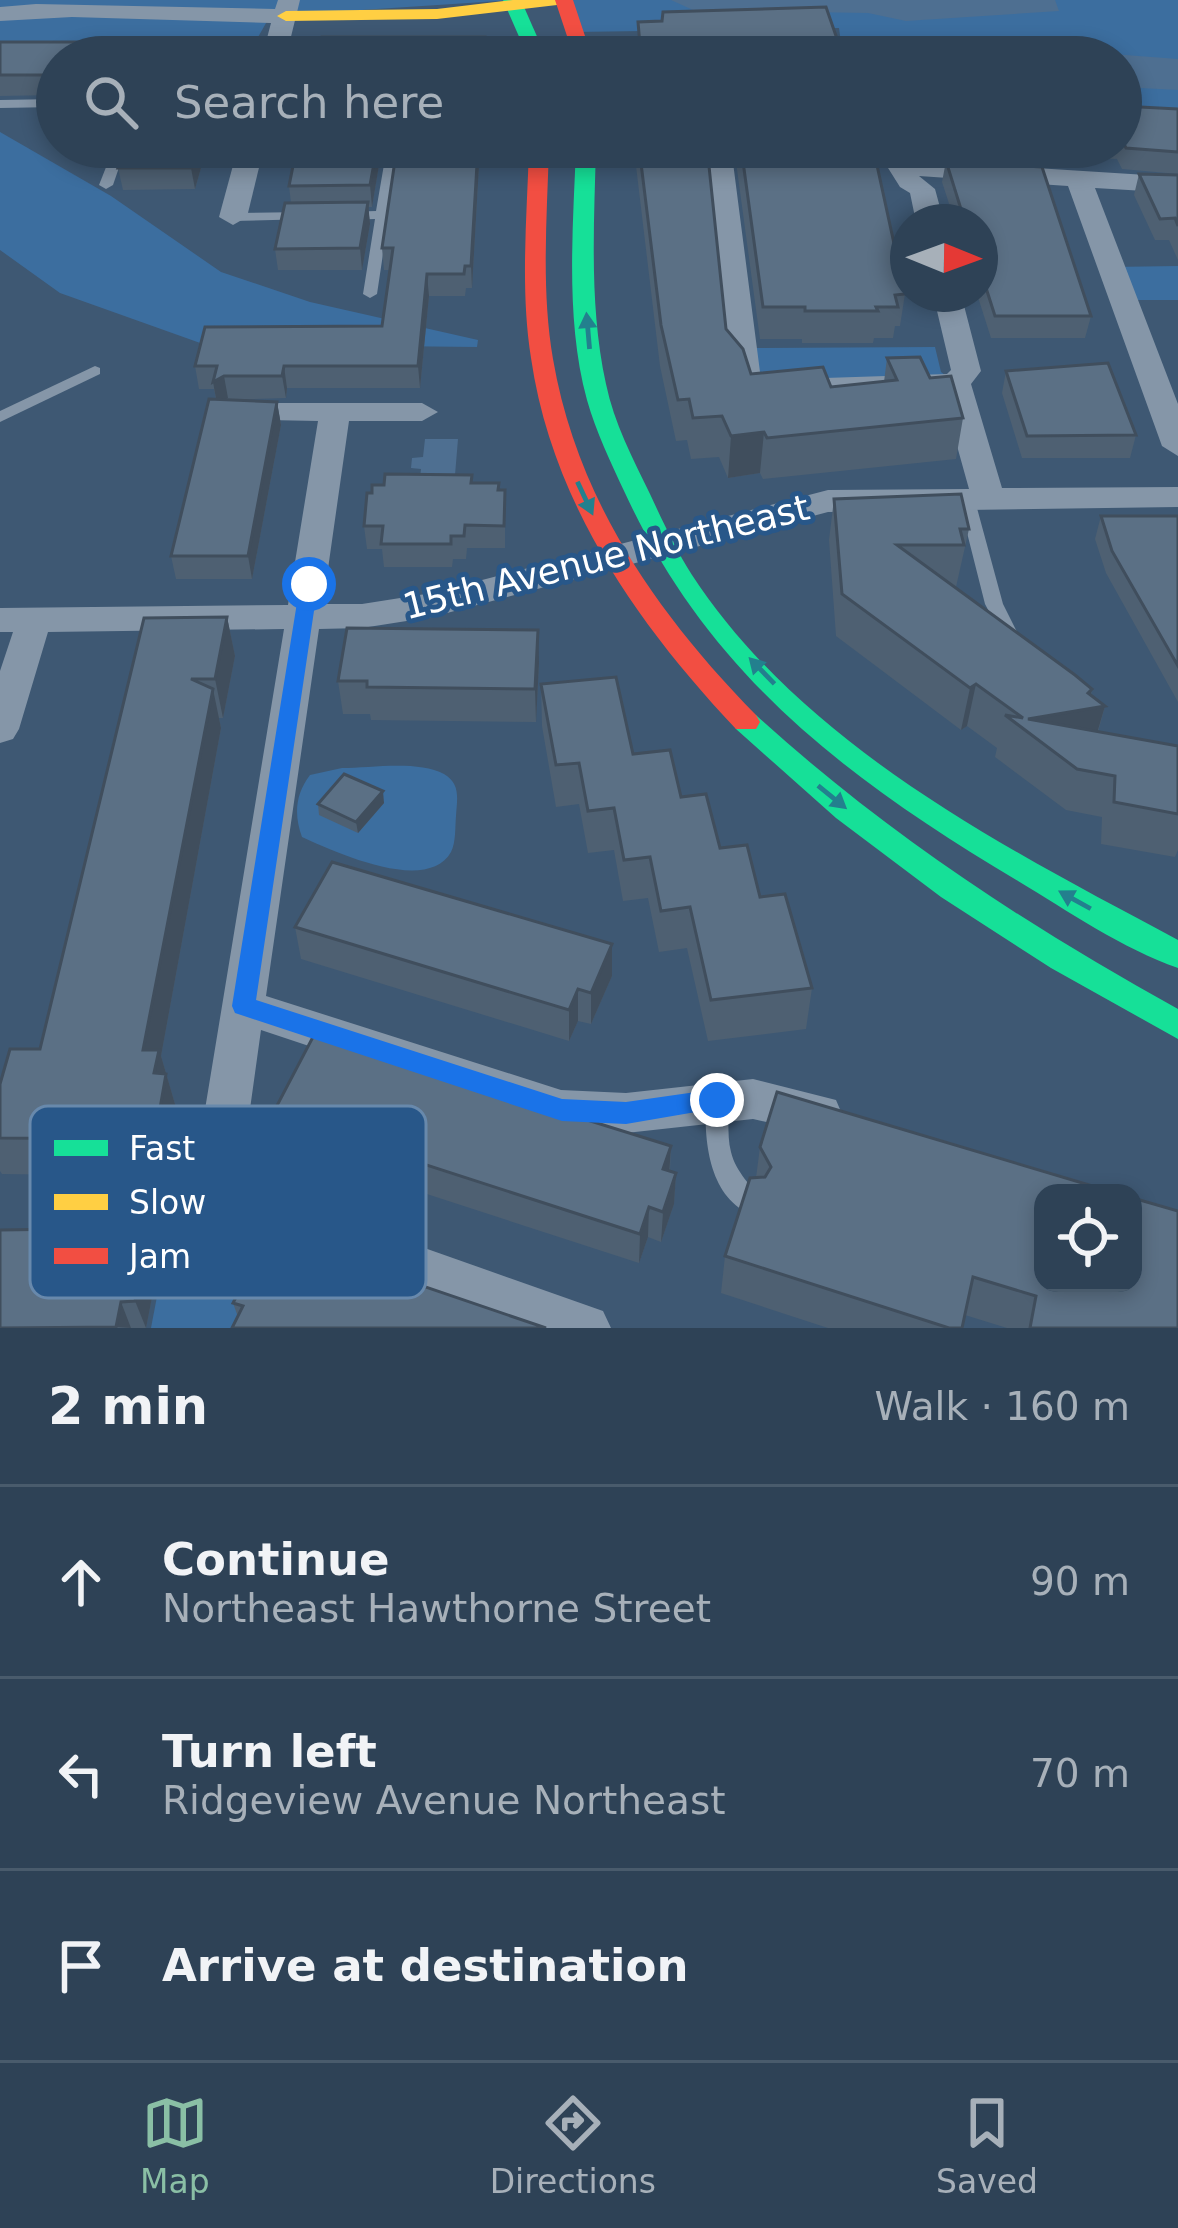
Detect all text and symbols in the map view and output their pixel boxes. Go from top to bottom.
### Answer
search box [36,36,1142,168]
icon: search [78,69,144,135]
text: Search here [174,76,444,129]
north arrow [890,204,998,312]
one-way arrow [578,312,597,349]
one-way arrow [576,481,596,516]
street label: 15th Avenue Northeast [399,487,813,627]
route start [282,557,336,611]
one-way arrow [748,656,776,685]
one-way arrow [816,784,847,809]
one-way arrow [1057,890,1092,911]
route end [690,1073,744,1127]
legend [30,1106,426,1298]
text: Fast [129,1129,195,1168]
text: Slow [129,1183,206,1222]
map controls [1034,1184,1142,1292]
button: locate [1034,1184,1142,1292]
text: Jam [127,1237,191,1276]
text: 2 min [48,1377,208,1436]
text: Walk · 160 m [875,1384,1130,1429]
text: Continue [162,1533,390,1586]
icon: ahead [48,1549,114,1615]
text: 90 m [1030,1559,1130,1604]
text: Northeast Hawthorne Street [162,1586,711,1631]
text: Turn left [162,1725,377,1778]
icon: left [48,1741,114,1807]
text: 70 m [1030,1751,1130,1796]
text: Ridgeview Avenue Northeast [162,1778,726,1823]
icon: arrive [48,1933,114,1999]
text: Arrive at destination [162,1939,688,1992]
tab: Map [140,2090,210,2201]
tab: Directions [490,2090,656,2201]
tab: Saved [936,2090,1038,2201]

